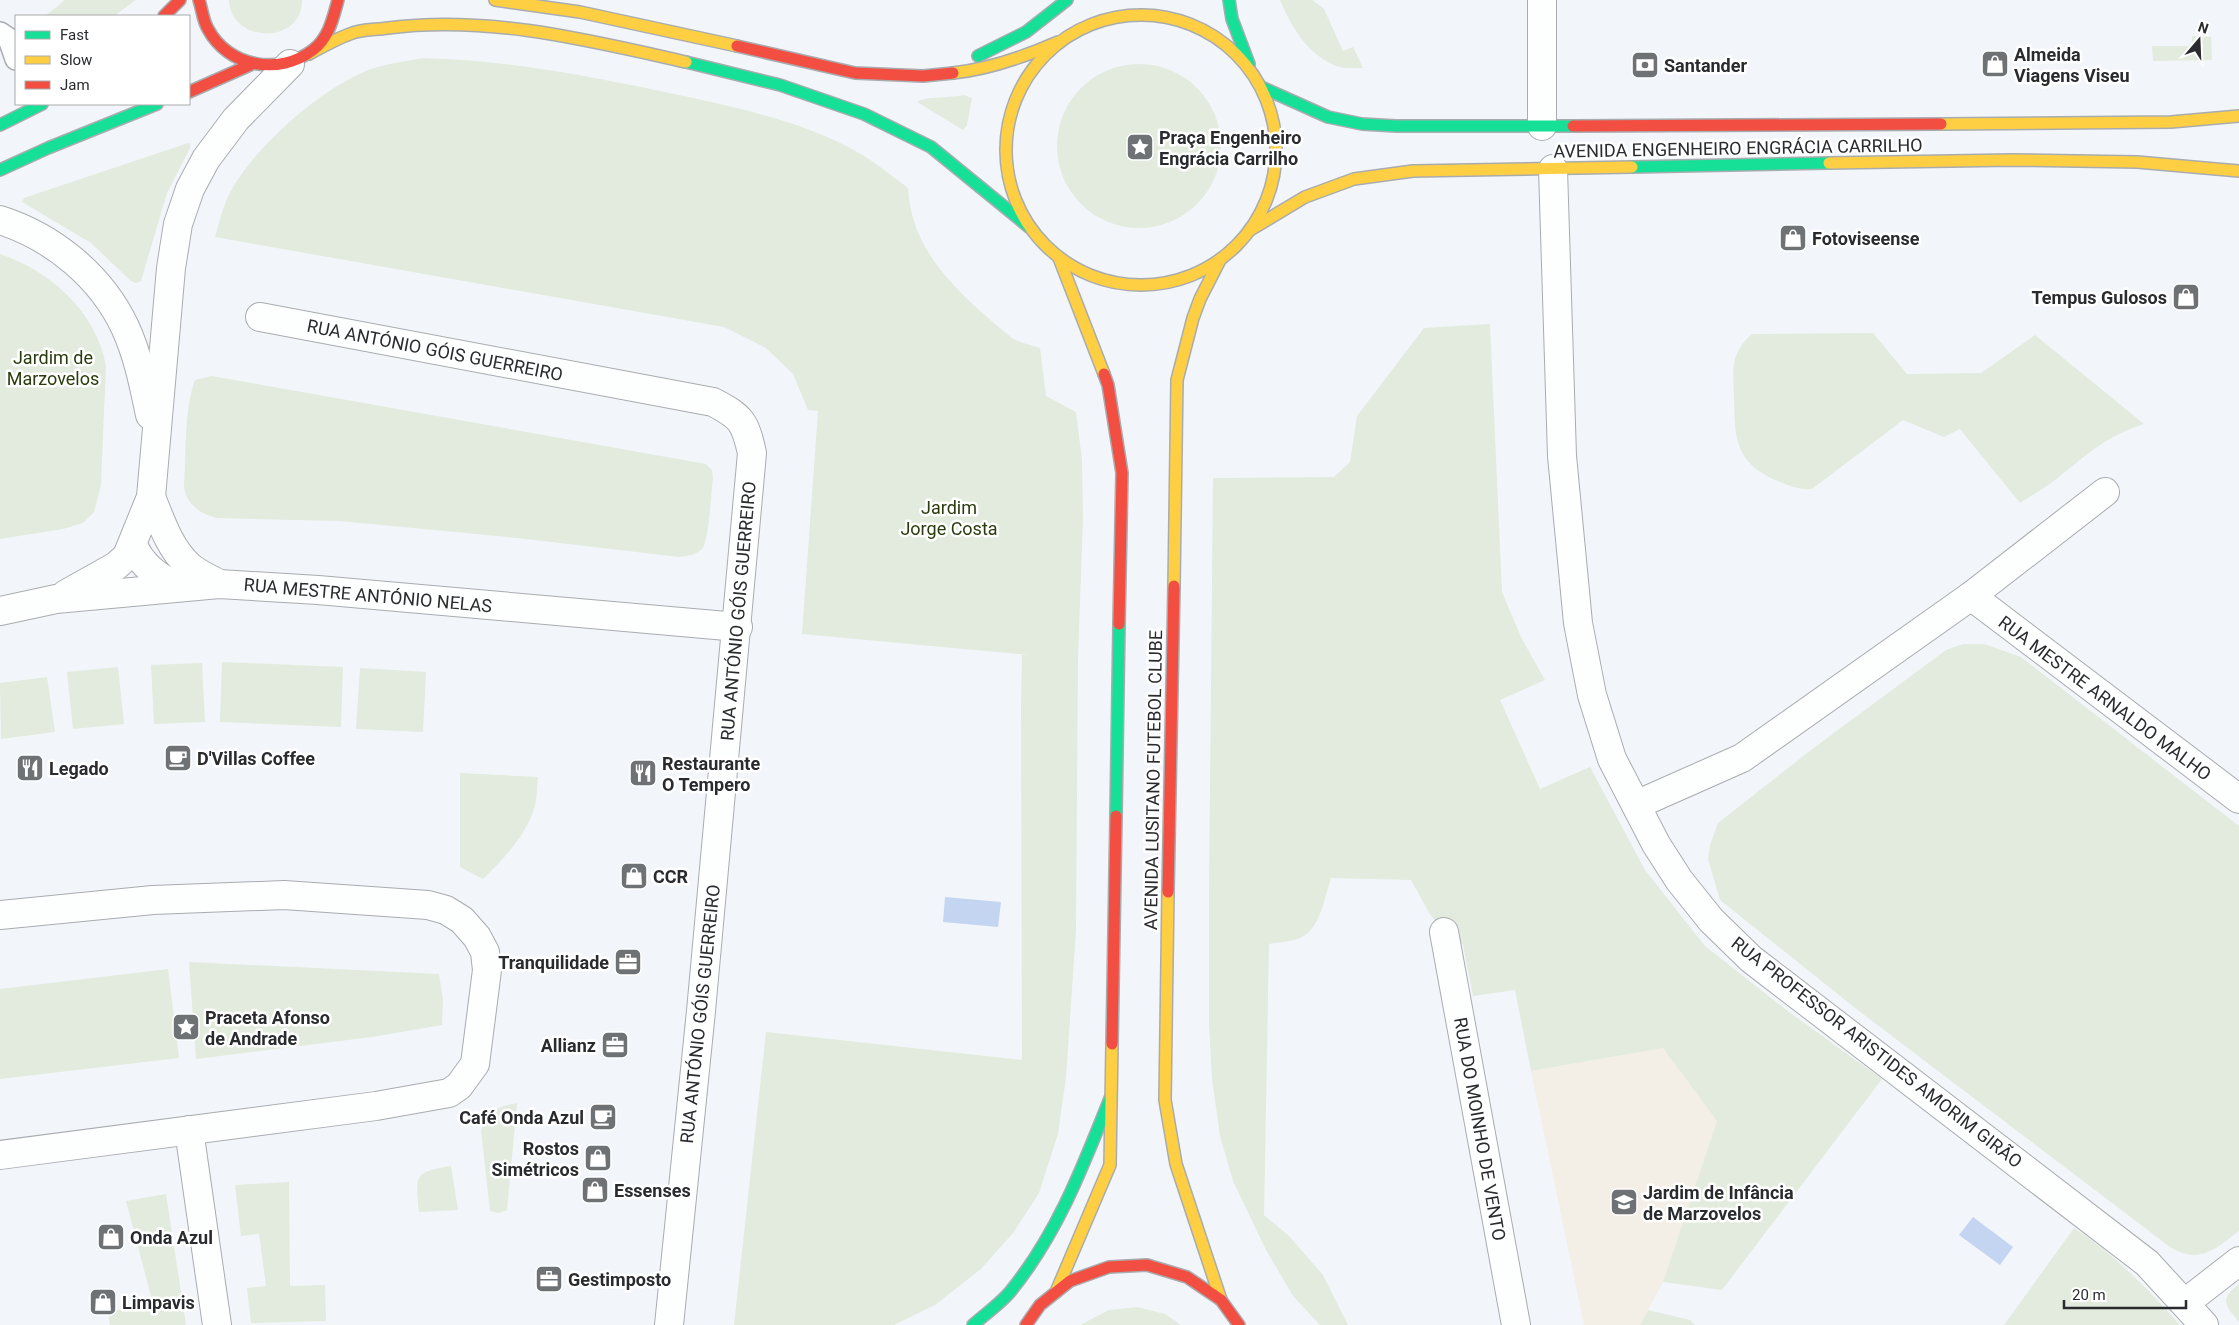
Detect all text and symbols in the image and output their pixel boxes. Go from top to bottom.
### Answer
legend [15,15,190,105]
north arrow [2174,15,2224,65]
text: N [2196,19,2211,37]
text: Fast [60,26,89,44]
place label: Almeida Viagens Viseu [2014,44,2130,86]
shop icon: Almeida Viagens Viseu [1980,49,2010,79]
bank icon: Santander [1630,50,1660,80]
text: Slow [60,51,92,69]
place label: Santander [1664,55,1747,76]
text: Jam [60,76,90,94]
place label: Praça Engenheiro Engrácia Carrilho [1159,127,1301,169]
place icon: Praça Engenheiro Engrácia Carrilho [1125,132,1155,162]
street label: AVENIDA ENGENHEIRO ENGRÁCIA CARRILHO [1553,134,1923,162]
shop icon: Fotoviseense [1778,223,1808,253]
place label: Fotoviseense [1812,228,1920,249]
shop icon: Tempus Gulosos [2171,282,2201,312]
place label: Tempus Gulosos [2031,287,2167,308]
street label: RUA ANTÓNIO GÓIS GUERREIRO [305,315,565,385]
park label: Jardim de Marzovelos [7,347,99,389]
street label: RUA ANTÓNIO GÓIS GUERREIRO [716,480,760,742]
park label: Jardim Jorge Costa [900,497,998,539]
street label: RUA MESTRE ANTÓNIO NELAS [243,574,493,616]
street label: RUA MESTRE ARNALDO MALHO [1995,611,2215,785]
street label: AVENIDA LUSITANO FUTEBOL CLUBE [1140,630,1166,930]
cafe icon: D'Villas Coffee [163,743,193,773]
place label: D'Villas Coffee [197,748,315,769]
restaurant icon: Legado [15,753,45,783]
place label: Restaurante O Tempero [662,753,760,795]
place label: Legado [49,758,109,779]
restaurant icon: Restaurante O Tempero [628,758,658,788]
shop icon: CCR [619,861,649,891]
place label: CCR [653,866,689,887]
street label: RUA ANTÓNIO GÓIS GUERREIRO [676,884,724,1144]
street label: RUA PROFESSOR ARISTIDES AMORIM GIRÃO [1728,932,2026,1172]
office icon: Tranquilidade [613,947,643,977]
place label: Tranquilidade [498,952,609,973]
place label: Praceta Afonso de Andrade [205,1007,330,1049]
place icon: Praceta Afonso de Andrade [171,1012,201,1042]
street label: RUA DO MOINHO DE VENTO [1450,1016,1510,1242]
office icon: Allianz [600,1030,630,1060]
place label: Allianz [541,1035,596,1056]
cafe icon: Café Onda Azul [588,1102,618,1132]
place label: Café Onda Azul [459,1107,584,1128]
place label: Rostos Simétricos [492,1138,579,1180]
shop icon: Rostos Simétricos [583,1143,613,1173]
shop icon: Essenses [580,1175,610,1205]
place label: Essenses [614,1180,691,1201]
place label: Jardim de Infância de Marzovelos [1643,1182,1794,1224]
school or university icon: Jardim de Infância de Marzovelos [1609,1187,1639,1217]
shop icon: Onda Azul [96,1222,126,1252]
place label: Onda Azul [130,1227,213,1248]
office icon: Gestimposto [534,1264,564,1294]
place label: Gestimposto [568,1269,671,1290]
scale bar [2064,1278,2186,1310]
text: 20 m [2072,1286,2106,1304]
shop icon: Limpavis [88,1287,118,1317]
place label: Limpavis [122,1292,195,1313]

